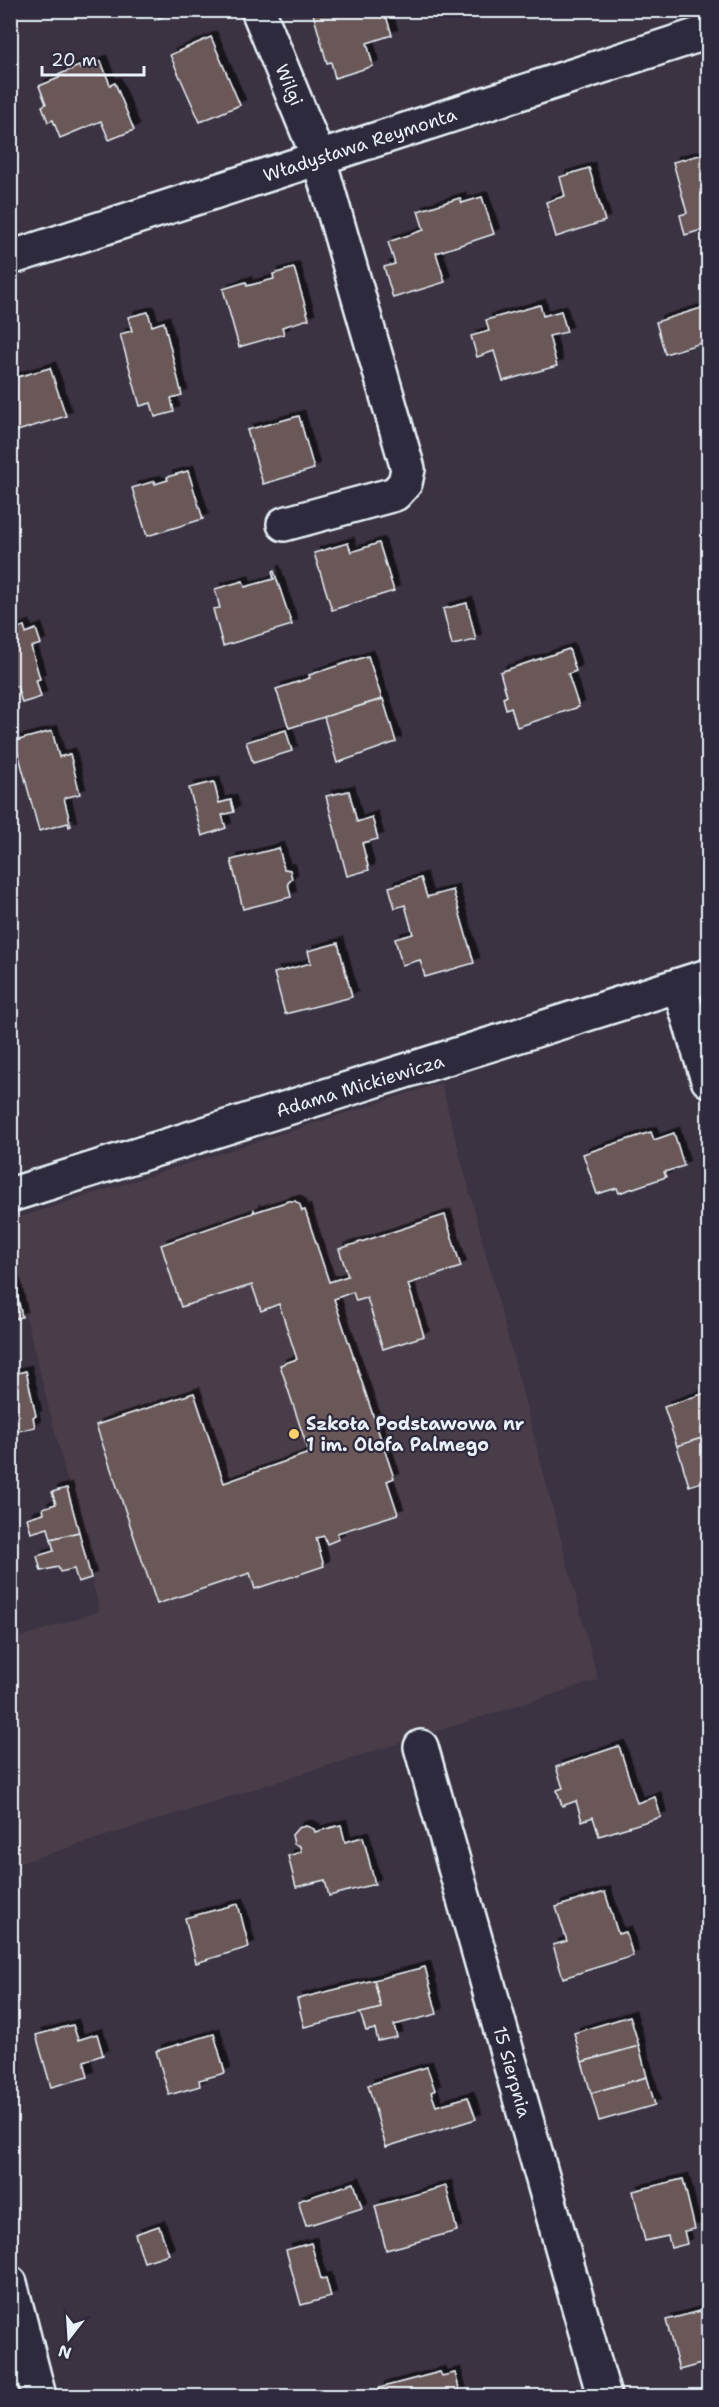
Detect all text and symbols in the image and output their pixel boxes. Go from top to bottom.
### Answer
scale bar [42,39,144,77]
text: 20 m [51,48,97,72]
street label: Wilgi [269,60,309,110]
street label: Władysława Reymonta [260,102,460,188]
street label: Adama Mickiewicza [273,1049,447,1123]
place label: Szkoła Podstawowa nr 1 im. Olofa Palmego [306,1412,525,1457]
marker: Szkoła Podstawowa nr 1 im. Olofa Palmego [287,1427,301,1441]
street label: 15 Sierpnia [488,2023,536,2121]
north arrow [39,2308,99,2368]
text: N [56,2340,74,2364]

